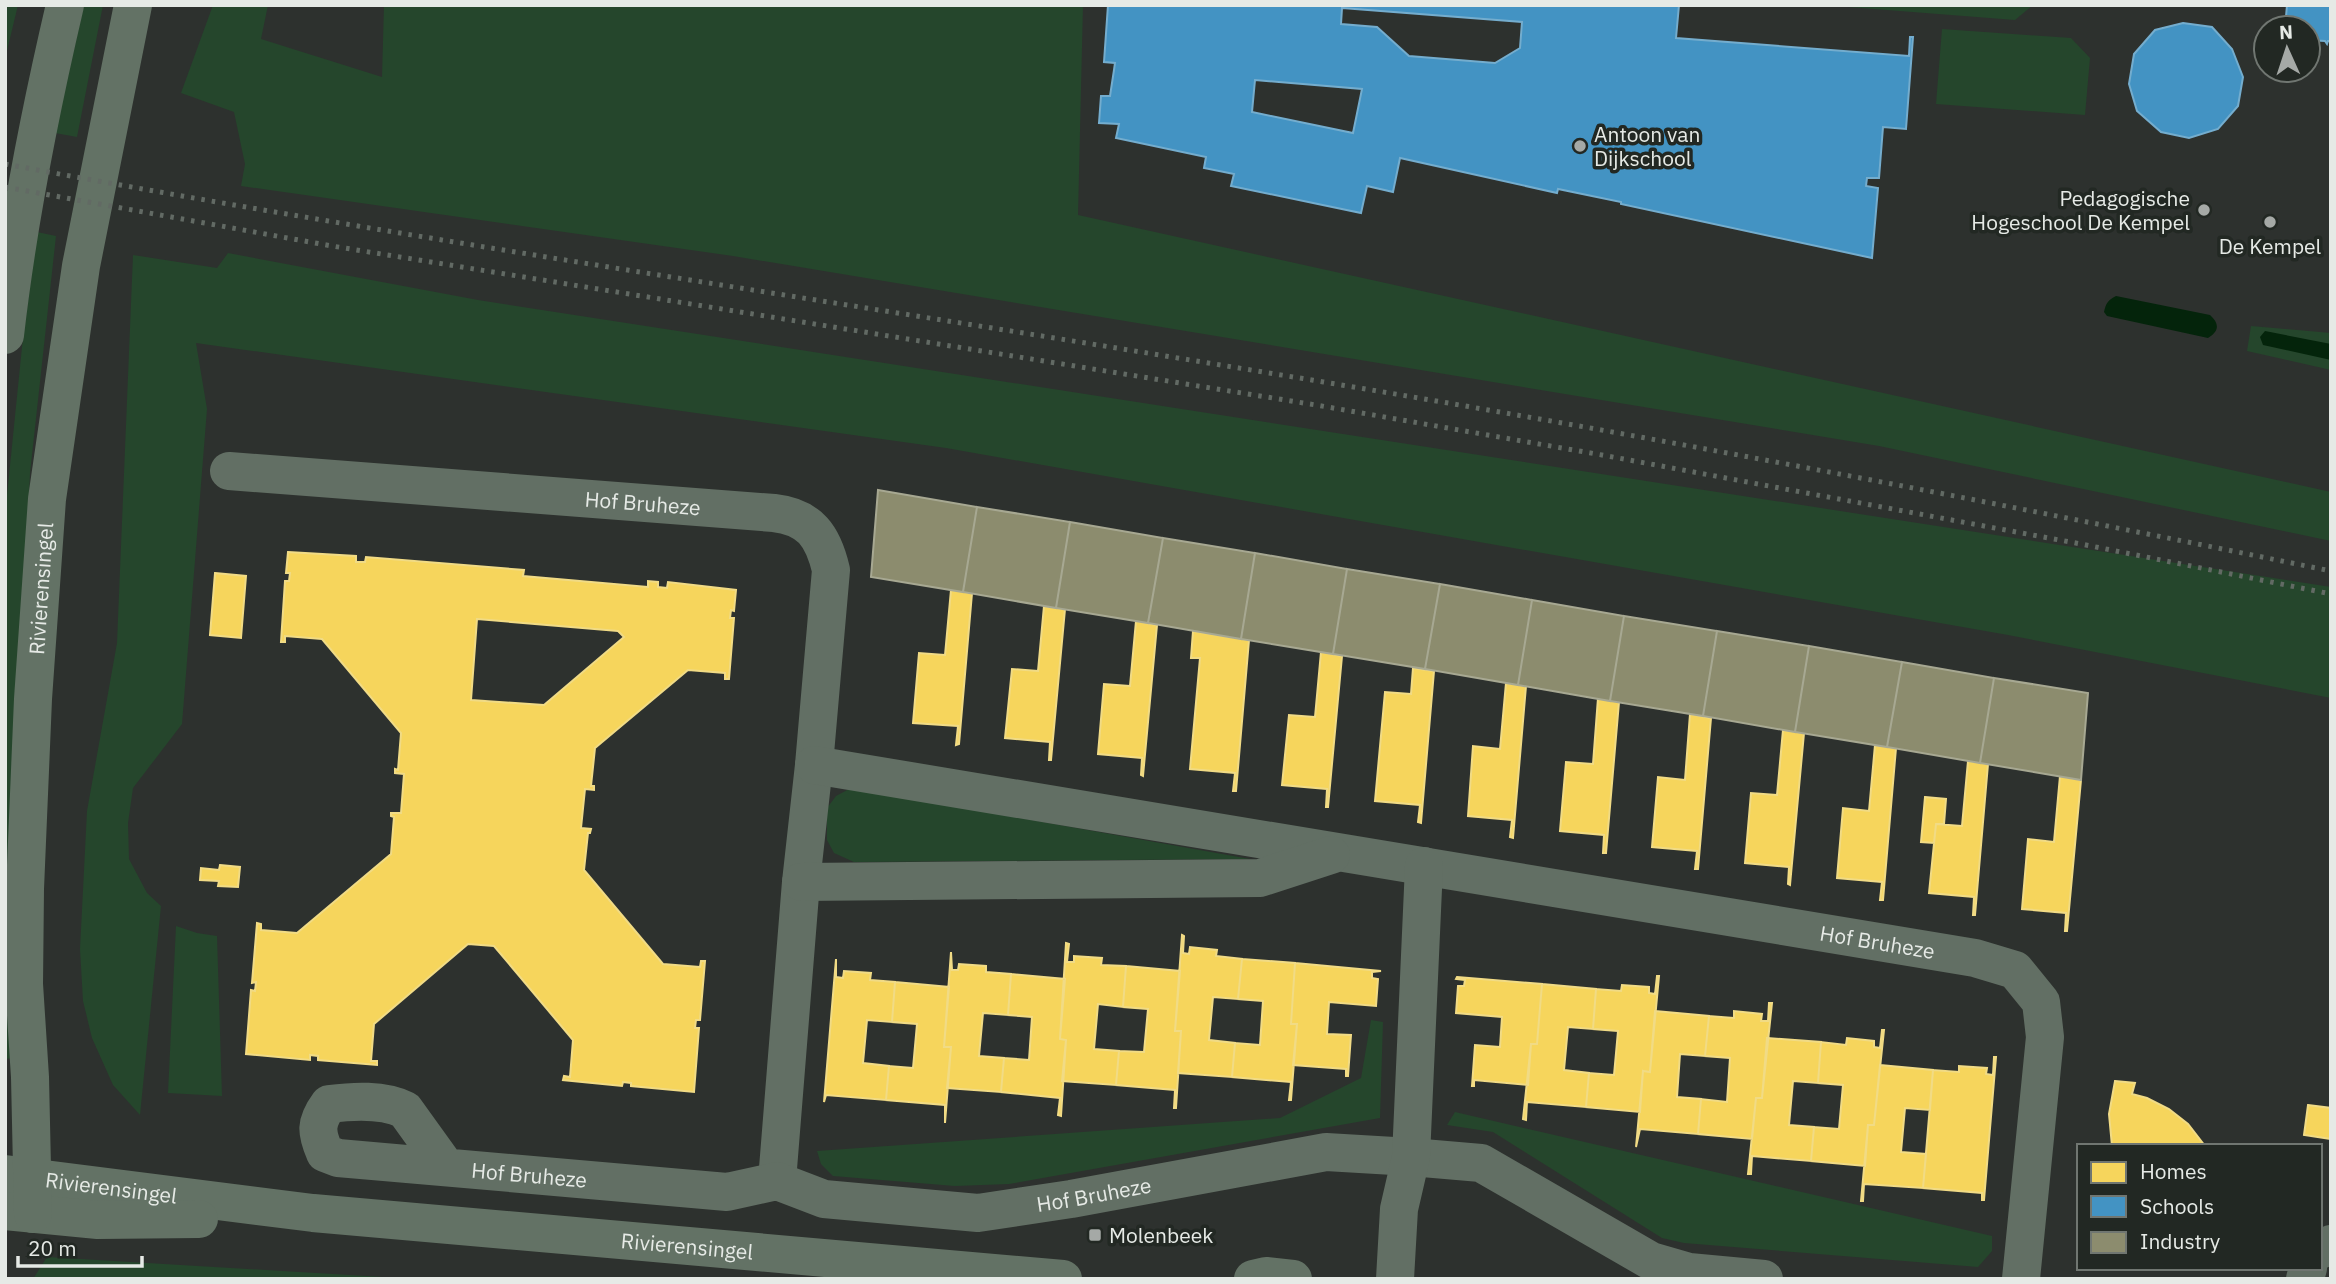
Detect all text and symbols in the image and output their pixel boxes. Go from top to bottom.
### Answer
north arrow [2252,14,2322,84]
text: N [2279,20,2294,44]
place label: Antoon van Dijkschool [1594,120,1700,172]
marker: Antoon van Dijkschool [1572,138,1588,154]
place label: Pedagogische Hogeschool De Kempel [1971,184,2190,236]
marker: Pedagogische Hogeschool De Kempel [2196,202,2212,218]
marker: De Kempel [2262,214,2278,230]
place label: De Kempel [2219,232,2322,260]
street label: Hof Bruheze [584,484,702,521]
street label: Rivierensingel [22,521,59,656]
street label: Hof Bruheze [1818,918,1937,965]
legend [2077,1144,2322,1270]
street label: Hof Bruheze [470,1156,588,1194]
text: Homes [2140,1157,2207,1185]
street label: Rivierensingel [44,1165,179,1210]
street label: Hof Bruheze [1034,1171,1153,1218]
text: Schools [2140,1192,2214,1220]
place label: Molenbeek [1109,1221,1213,1249]
scale bar [18,1224,142,1268]
street label: Rivierensingel [620,1226,755,1266]
marker: Molenbeek [1087,1227,1103,1243]
text: Industry [2140,1227,2221,1255]
text: 20 m [28,1234,77,1262]

